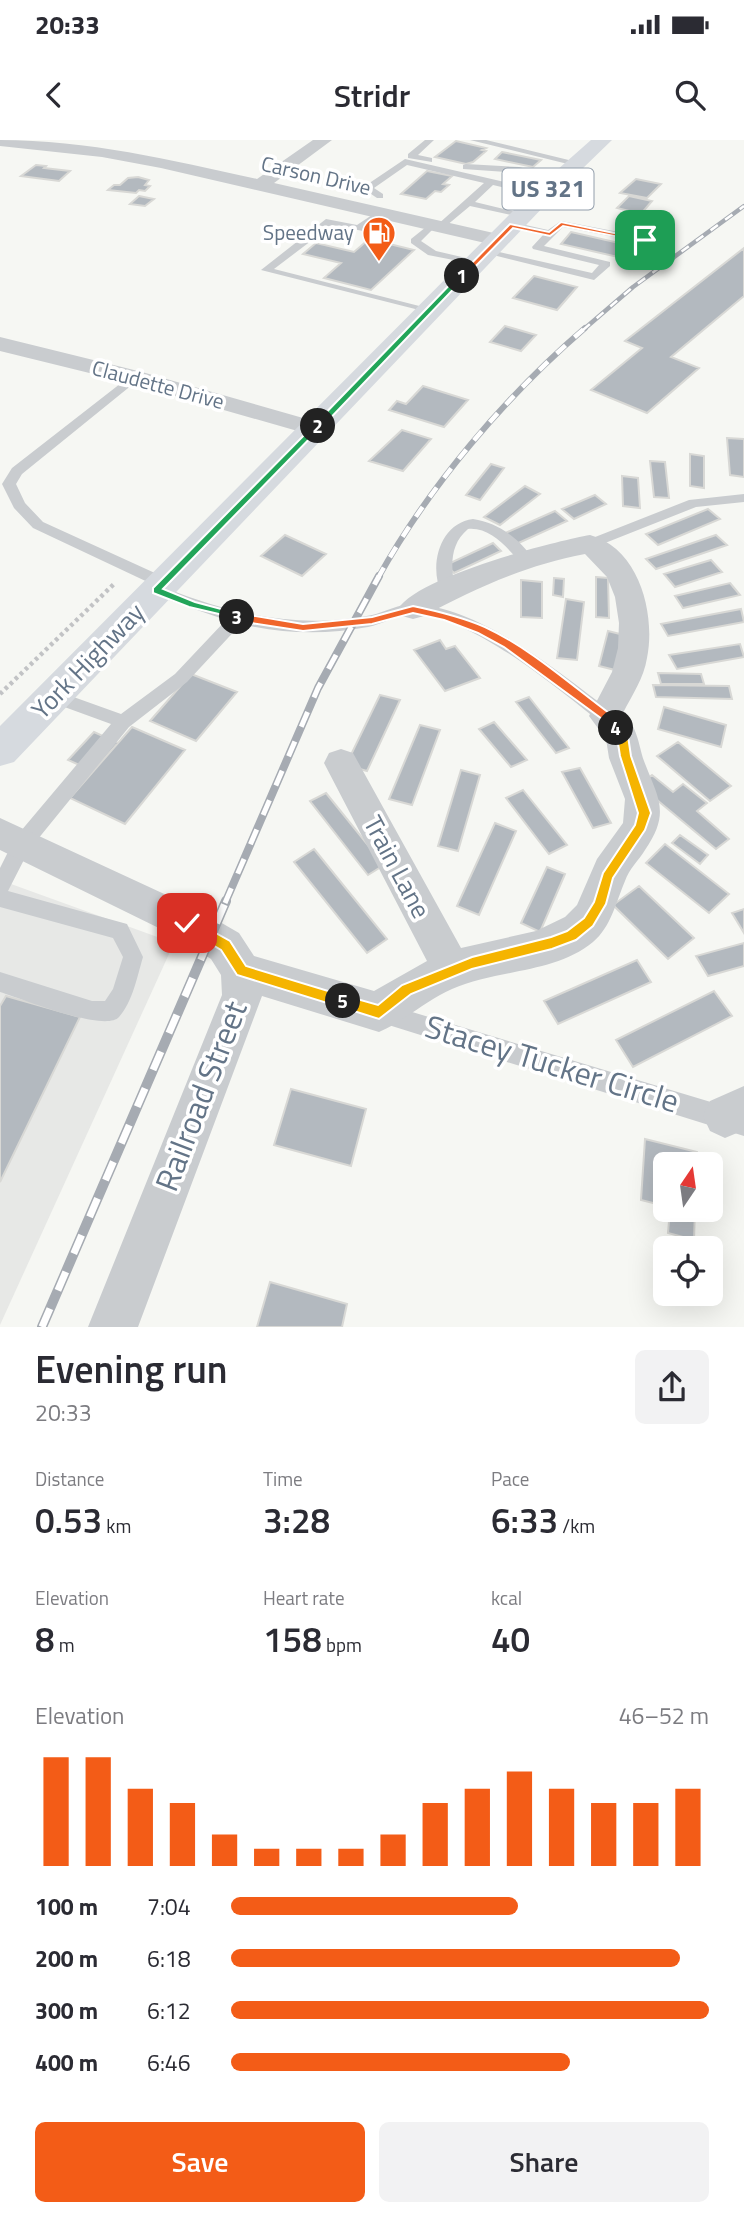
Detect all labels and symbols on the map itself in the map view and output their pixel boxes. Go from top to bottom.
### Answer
street label: Carson Drive [258,147,374,203]
road number: US 321 [503,168,594,210]
pin [615,210,675,270]
fuel station icon: Speedway [360,214,398,263]
place label: Speedway [263,216,354,248]
pin: 1 [444,258,480,294]
street label: Claudette Drive [89,351,228,417]
pin: 2 [300,408,336,444]
street label: York Highway [22,594,153,728]
pin: 3 [219,600,254,634]
pin: 4 [598,710,634,746]
street label: Train Lane [354,808,441,925]
pin [157,893,217,953]
pin: 5 [326,984,360,1018]
street label: Railroad Street [142,994,258,1198]
street label: Stacey Tucker Circle [419,1002,685,1124]
north arrow [653,1152,723,1222]

